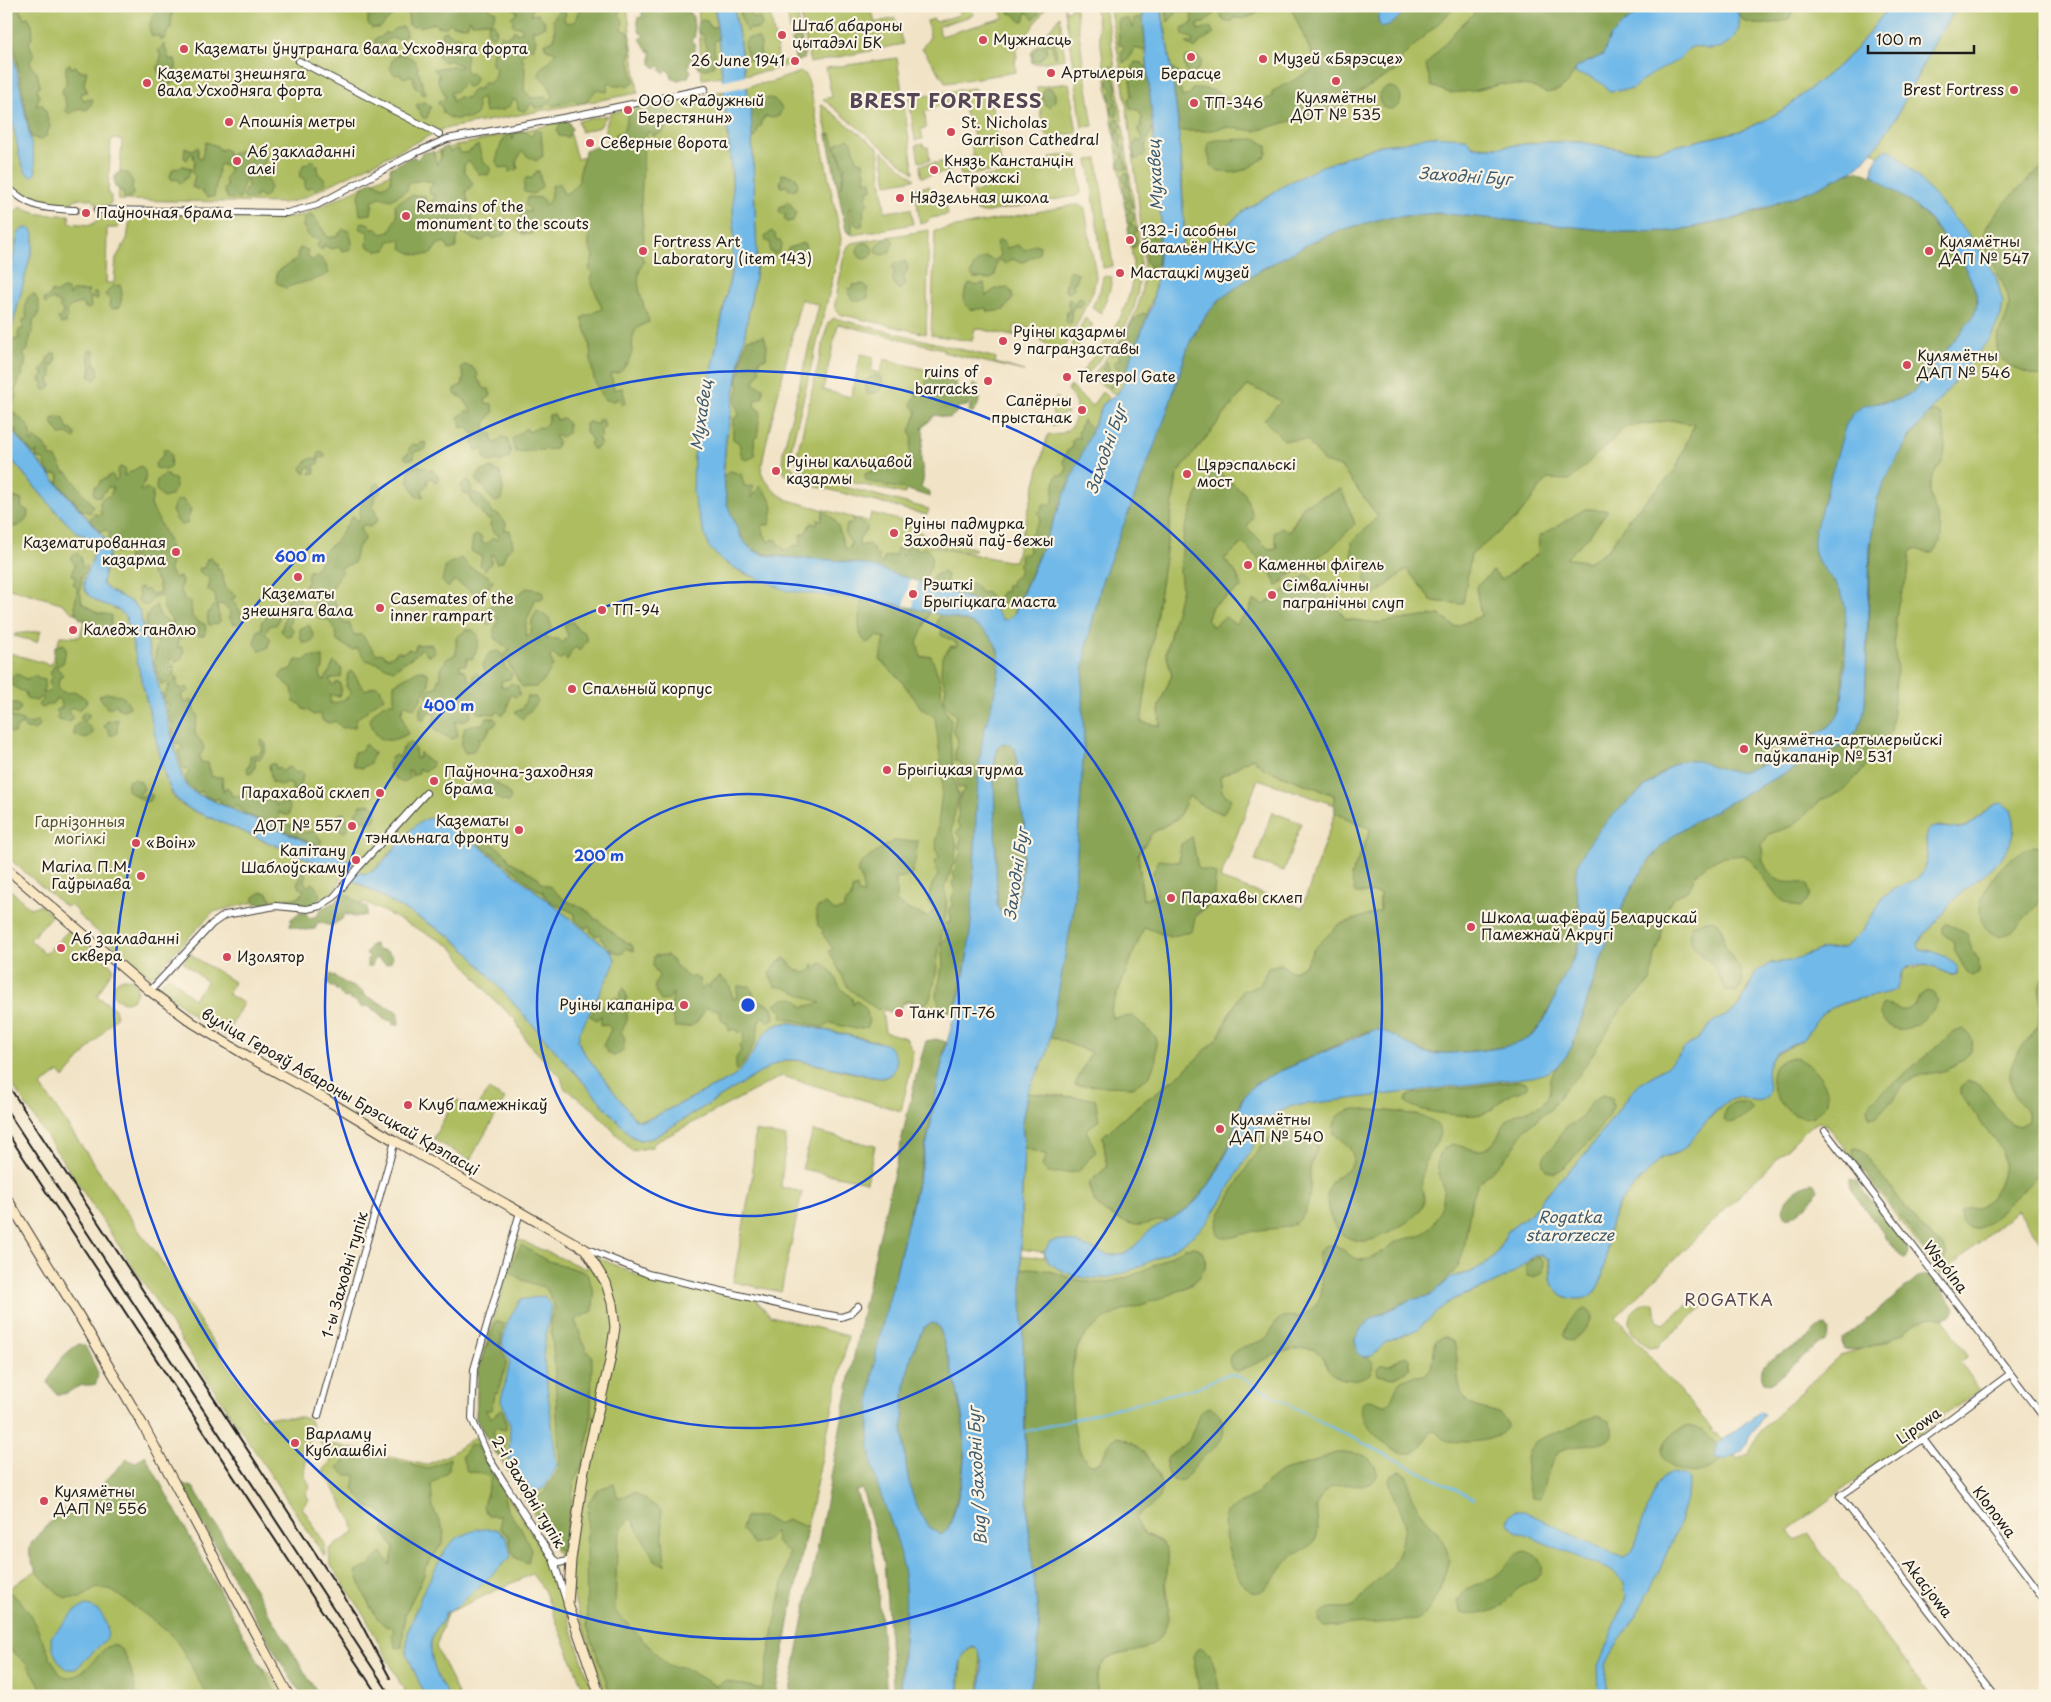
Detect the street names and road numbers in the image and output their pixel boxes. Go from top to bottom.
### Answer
street label: вуліца Герояў Абароны Брэсцкай Крэпасці [197,1001,484,1180]
street label: 1-ы Заходні тупік [314,1208,373,1341]
street label: Wspólna [1918,1235,1975,1298]
street label: Lipowa [1891,1400,1946,1449]
street label: 2-і Заходні тупік [487,1431,572,1552]
street label: Klonowa [1968,1480,2023,1542]
street label: Akacjowa [1897,1552,1959,1622]

